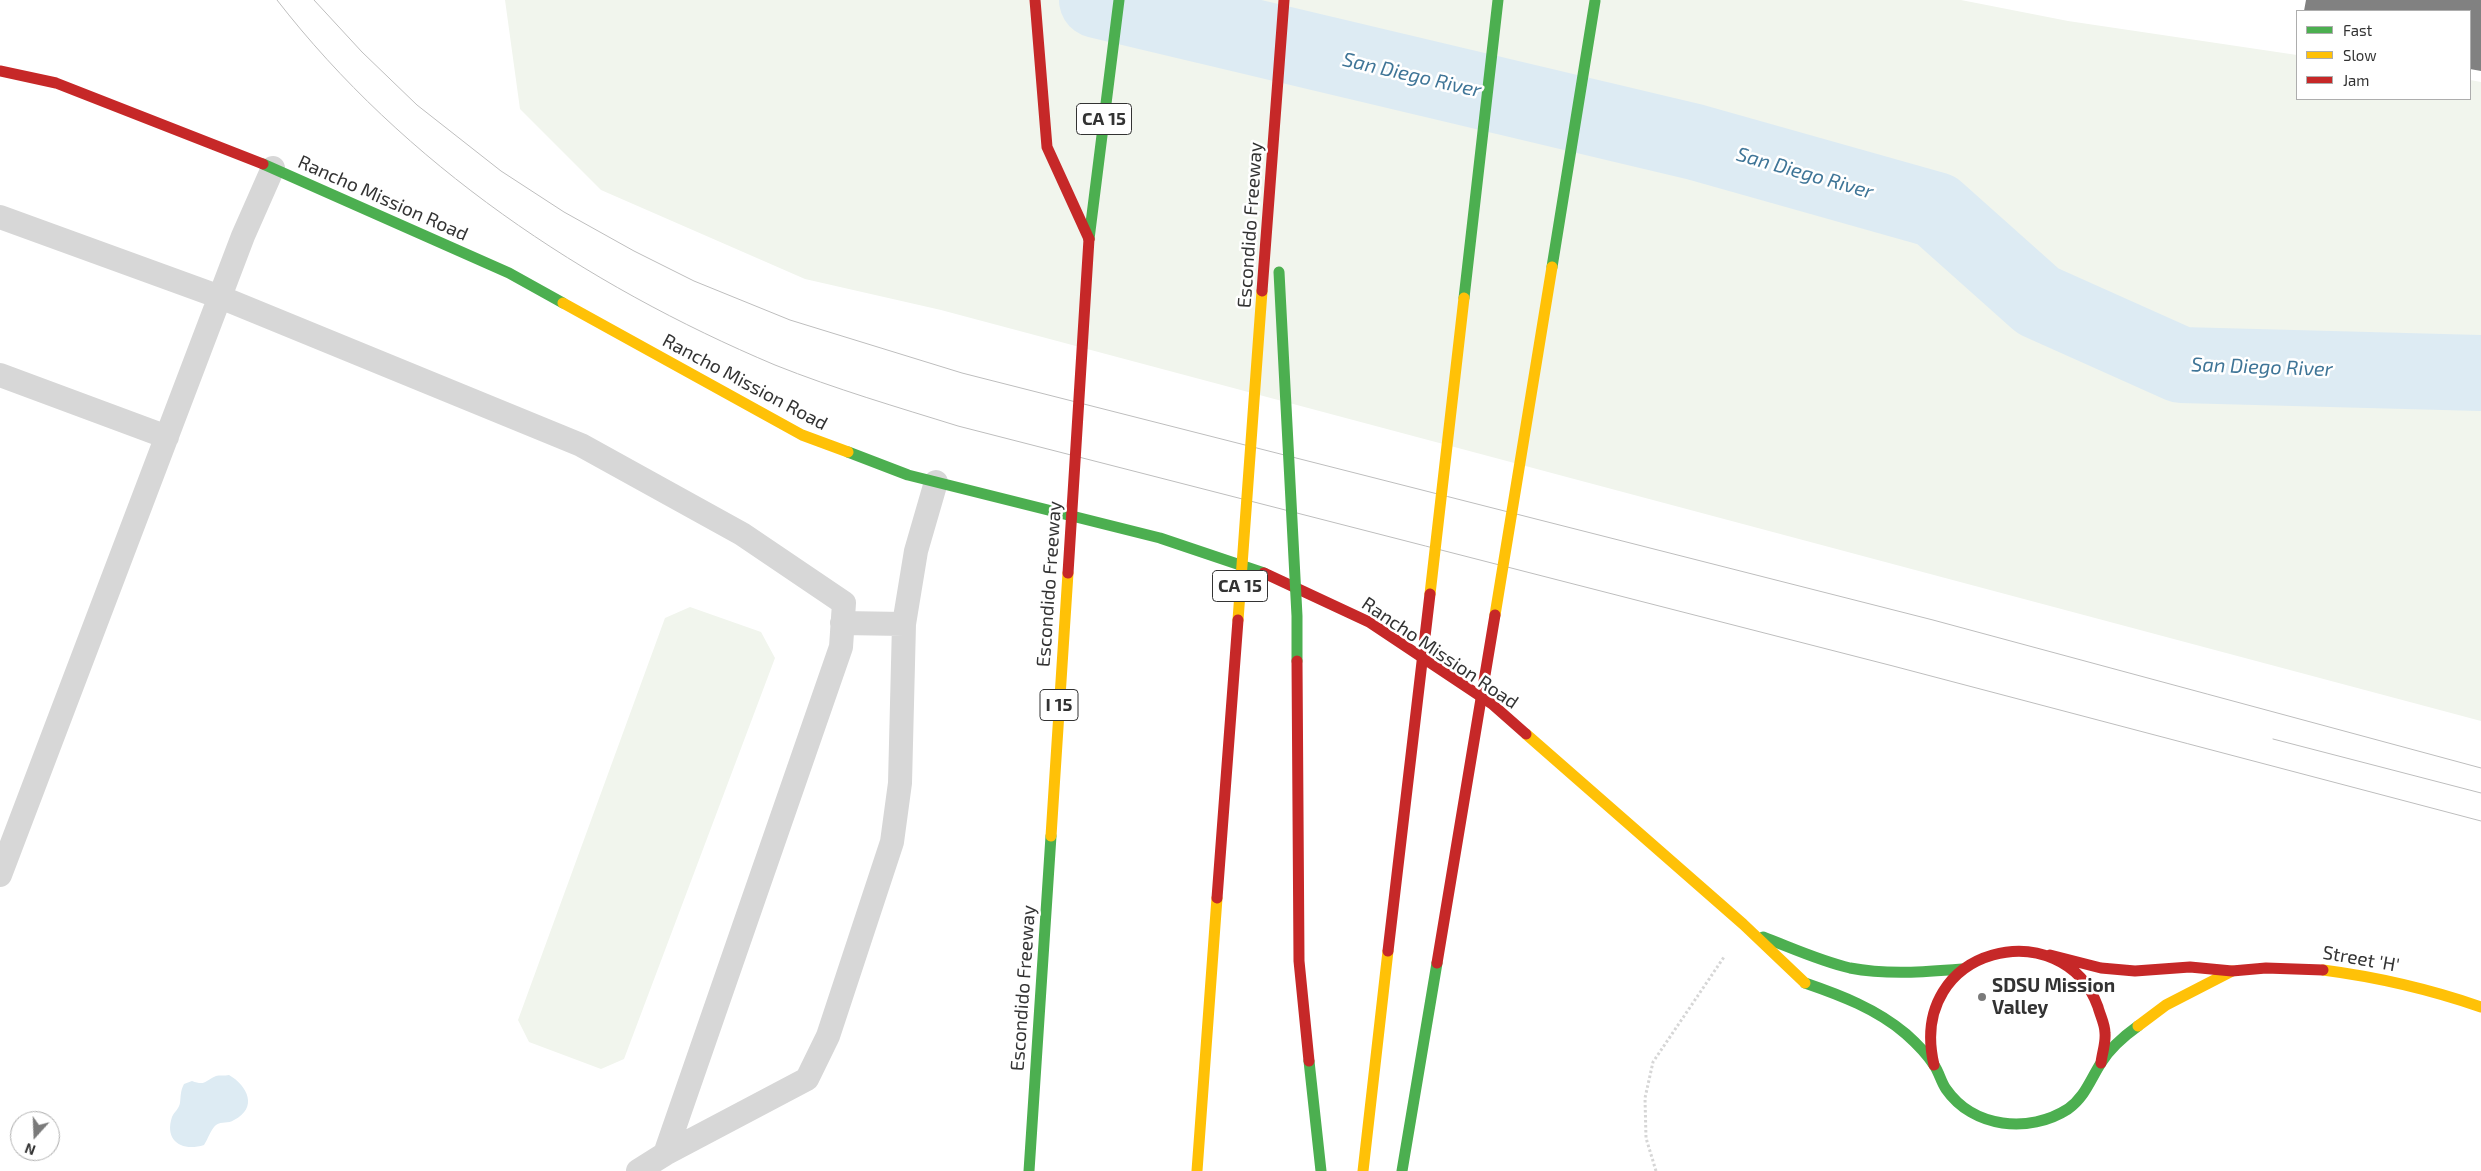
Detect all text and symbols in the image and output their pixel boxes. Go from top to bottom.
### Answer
legend [2296,10,2471,100]
text: Fast [2343,21,2372,39]
text: Slow [2343,46,2377,64]
water label: San Diego River [1340,47,1484,103]
text: Jam [2343,71,2369,89]
road number: CA 15 [1076,104,1132,134]
street label: Escondido Freeway [1233,141,1267,309]
water label: San Diego River [1734,142,1876,204]
street label: Rancho Mission Road [294,150,472,246]
street label: Rancho Mission Road [659,329,831,435]
water label: San Diego River [2191,353,2333,381]
street label: Escondido Freeway [1032,500,1066,668]
road number: CA 15 [1212,570,1268,602]
street label: Rancho Mission Road [1357,592,1523,714]
road number: I 15 [1040,690,1078,720]
street label: Escondido Freeway [1006,904,1040,1072]
street label: Street 'H' [2321,941,2401,977]
place label: SDSU Mission Valley [1992,975,2115,1019]
marker: SDSU Mission Valley [1976,991,1988,1003]
north arrow [10,1111,60,1161]
text: N [22,1140,38,1159]

